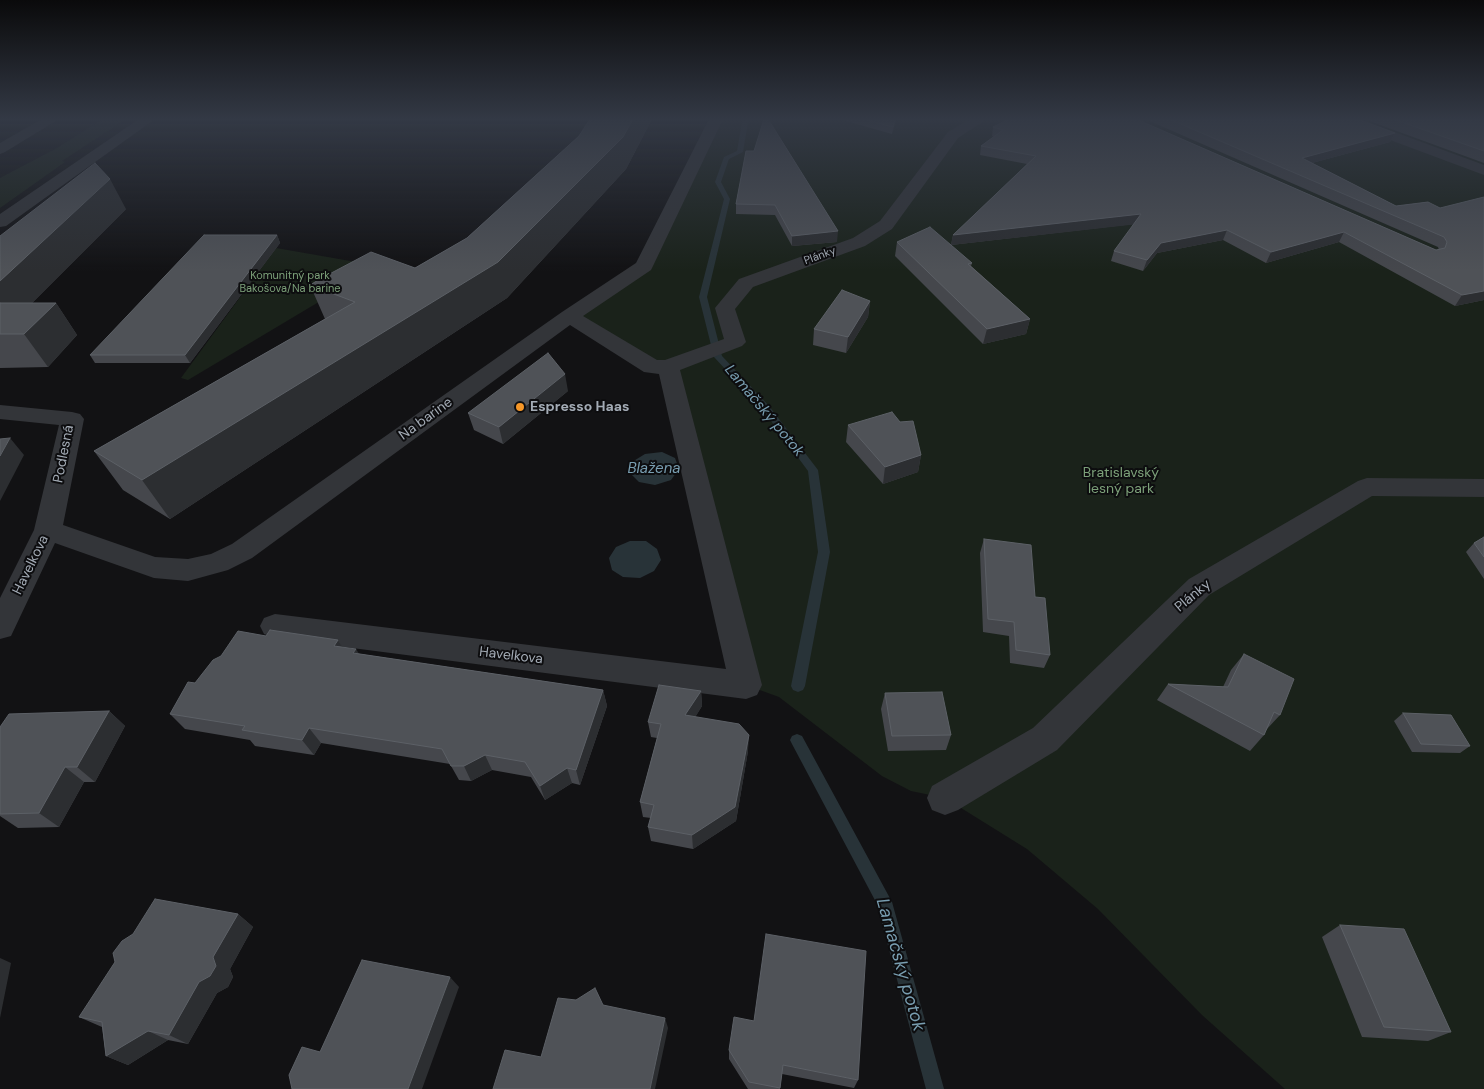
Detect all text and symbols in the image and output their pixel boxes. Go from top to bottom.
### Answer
street label: Plánky [802,244,838,268]
park label: Komunitný park Bakošova/Na barine [239,269,341,295]
water label: Lamačský potok [720,361,808,461]
street label: Na barine [396,394,456,444]
place label: Espresso Haas [530,399,629,415]
marker: Espresso Haas [514,401,526,413]
street label: Podlesná [50,424,78,484]
water label: Blažena [627,460,681,478]
park label: Bratislavský lesný park [1083,465,1159,498]
street label: Havelkova [9,532,53,598]
street label: Plánky [1172,576,1214,616]
street label: Havelkova [478,644,544,668]
water label: Lamačský potok [871,896,929,1034]

